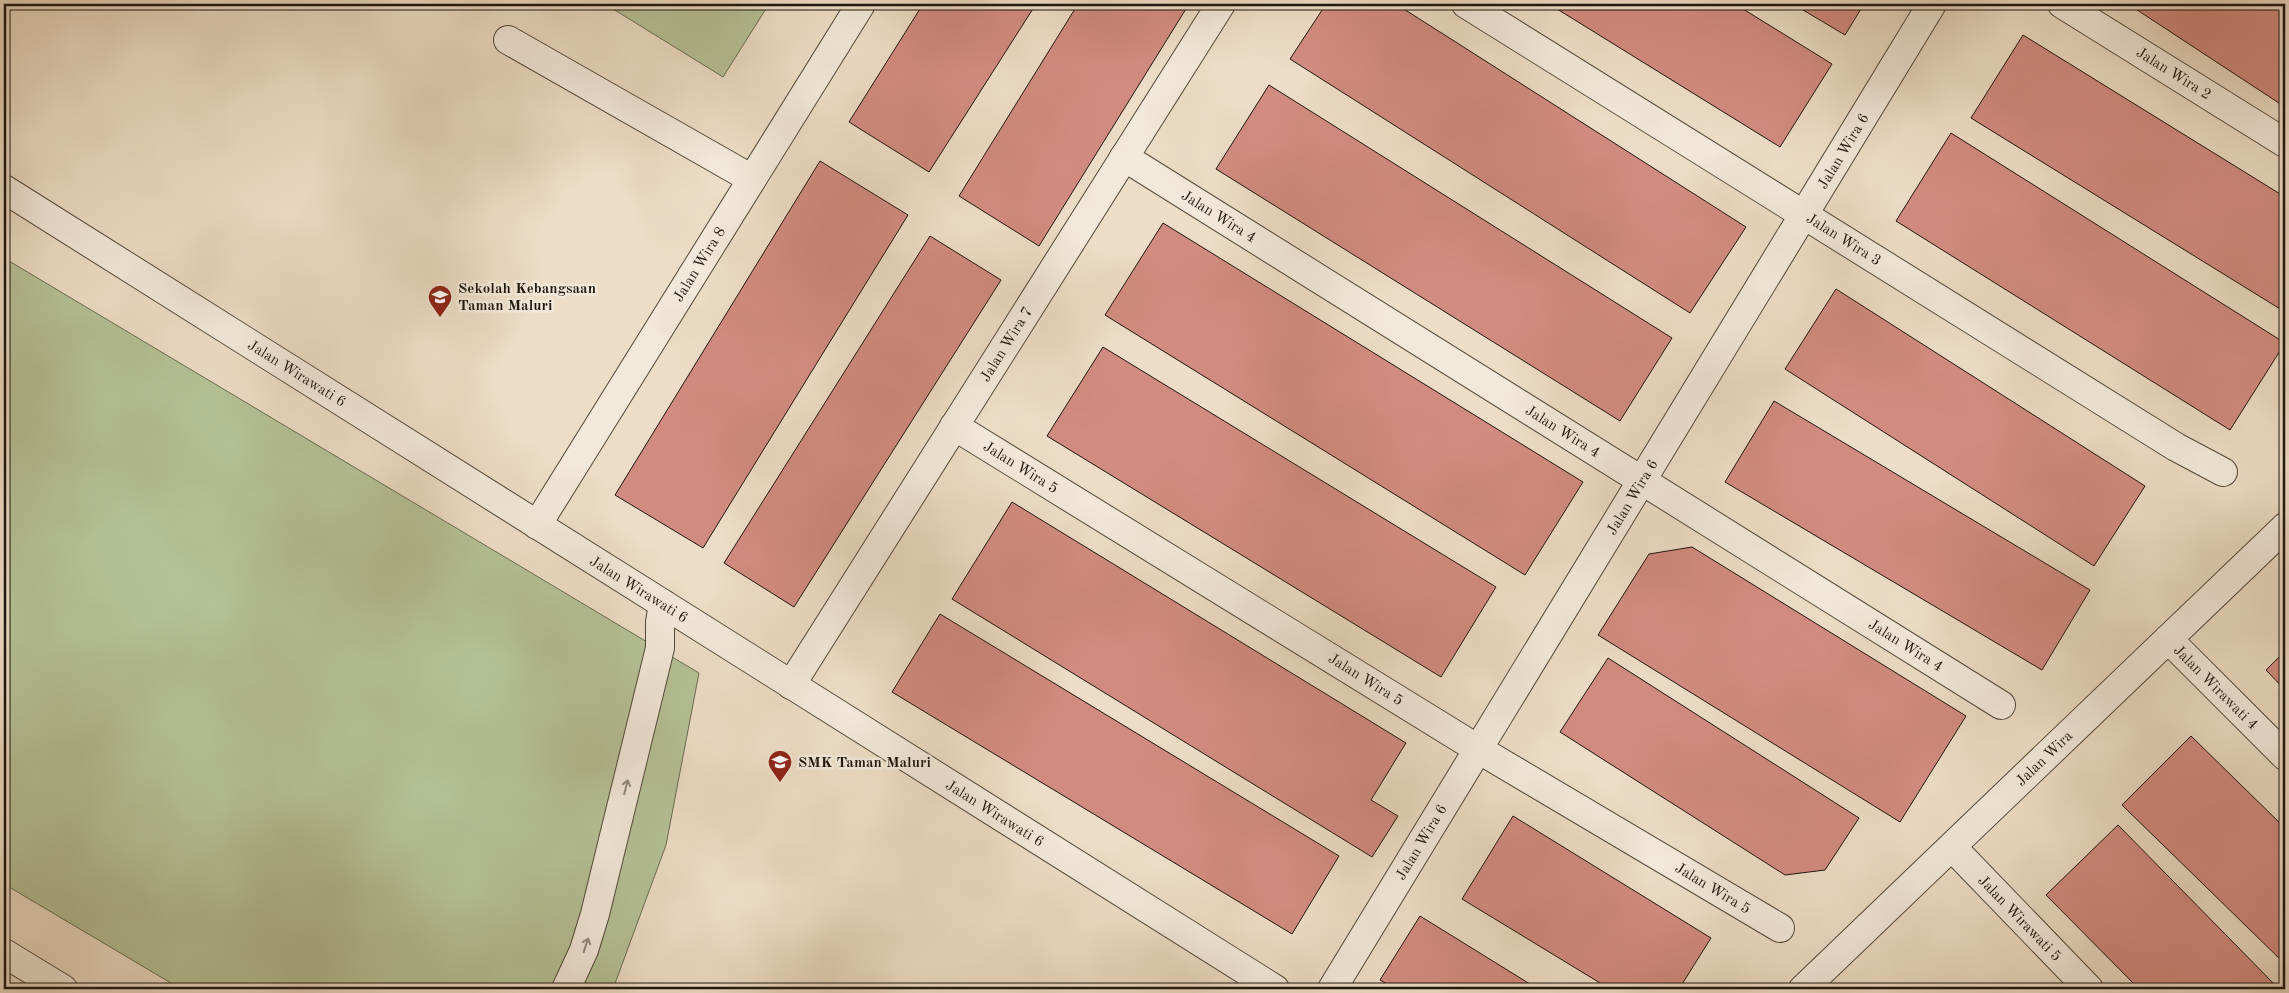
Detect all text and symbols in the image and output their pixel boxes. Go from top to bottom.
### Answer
street label: Jalan Wira 2 [2133,45,2213,103]
street label: Jalan Wira 6 [1816,111,1873,192]
street label: Jalan Wira 4 [1178,188,1258,246]
street label: Jalan Wira 3 [1803,211,1883,269]
street label: Jalan Wira 8 [671,225,729,305]
place label: Sekolah Kebangsaan Taman Maluri [458,282,596,314]
school or university icon: Sekolah Kebangsaan Taman Maluri [427,284,453,318]
street label: Jalan Wira 7 [978,305,1036,385]
street label: Jalan Wirawati 6 [244,338,348,410]
street label: Jalan Wira 4 [1522,403,1602,461]
street label: Jalan Wira 5 [980,439,1060,497]
street label: Jalan Wira 6 [1605,457,1662,538]
street label: Jalan Wirawati 6 [586,554,690,626]
street label: Jalan Wira 4 [1865,617,1945,675]
street label: Jalan Wirawati 4 [2170,643,2260,733]
street label: Jalan Wira 5 [1325,651,1405,709]
street label: Jalan Wira [2014,728,2077,790]
school or university icon: SMK Taman Maluri [767,749,793,783]
place label: SMK Taman Maluri [798,756,931,771]
street label: Jalan Wirawati 6 [942,778,1046,850]
one-way arrow [622,780,631,796]
street label: Jalan Wira 6 [1394,802,1451,883]
street label: Jalan Wira 5 [1672,861,1753,918]
street label: Jalan Wirawati 5 [1974,873,2063,965]
one-way arrow [581,937,591,953]

